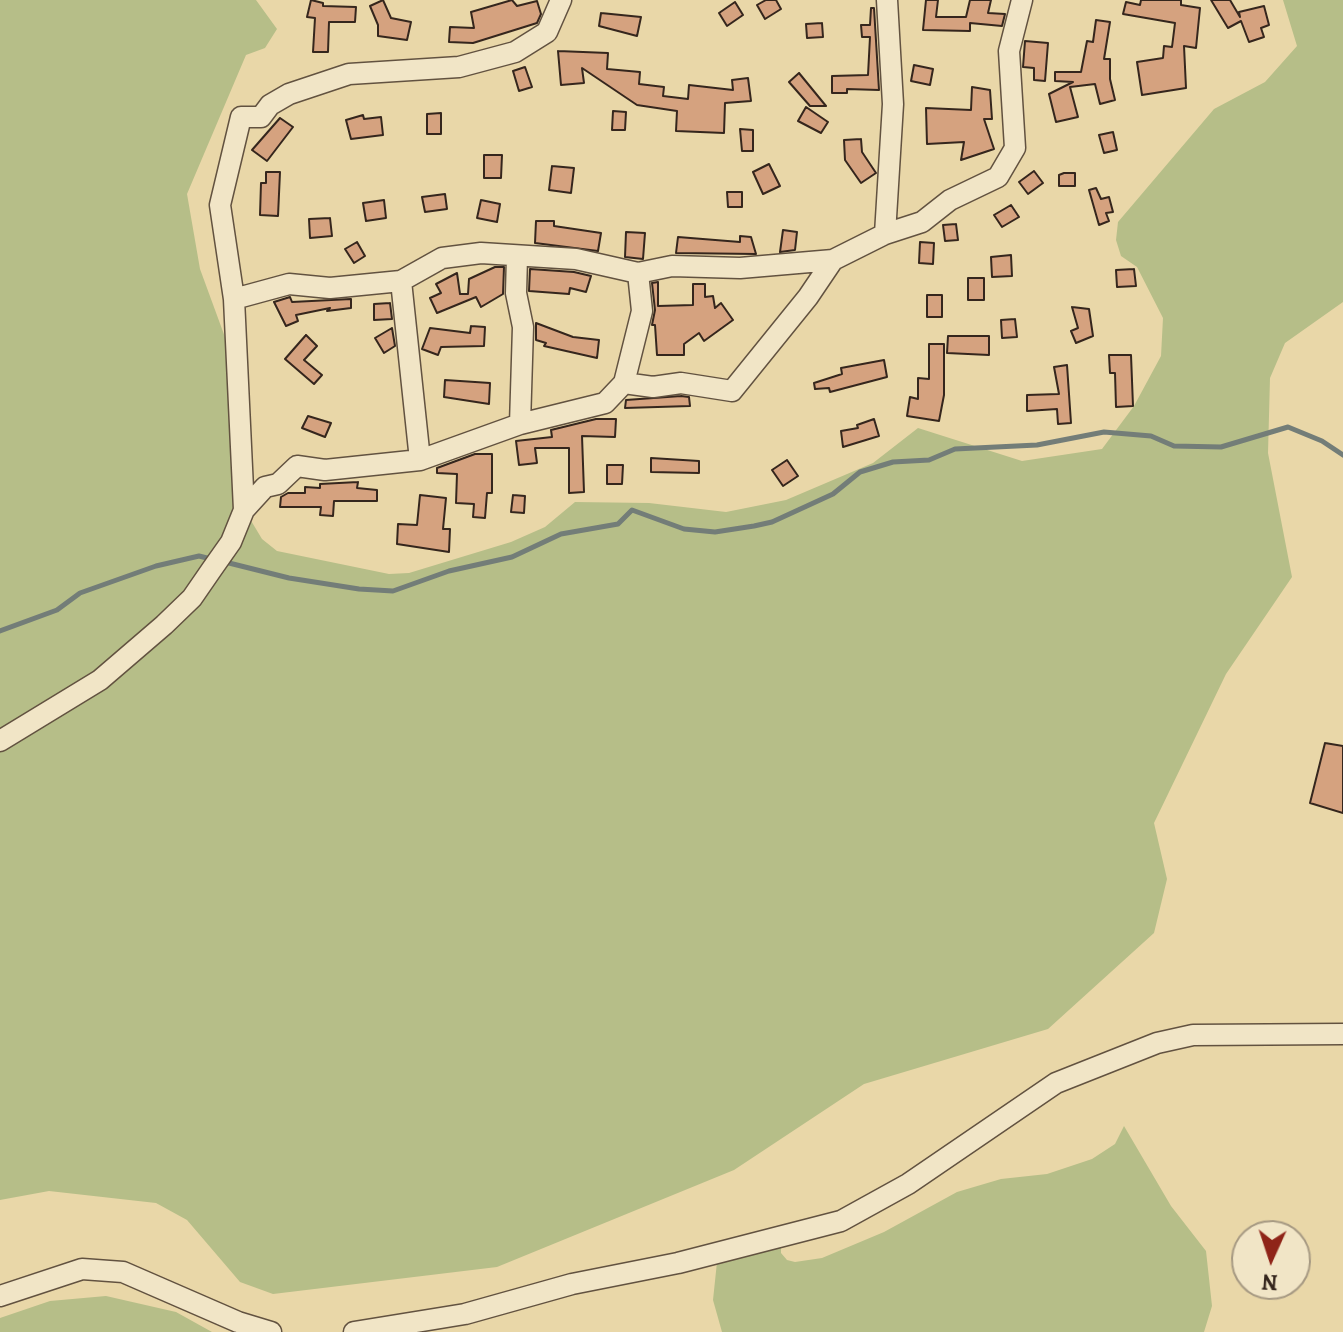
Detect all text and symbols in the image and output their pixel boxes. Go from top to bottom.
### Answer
north arrow [1231,1220,1311,1300]
text: N [1261,1267,1279,1297]

